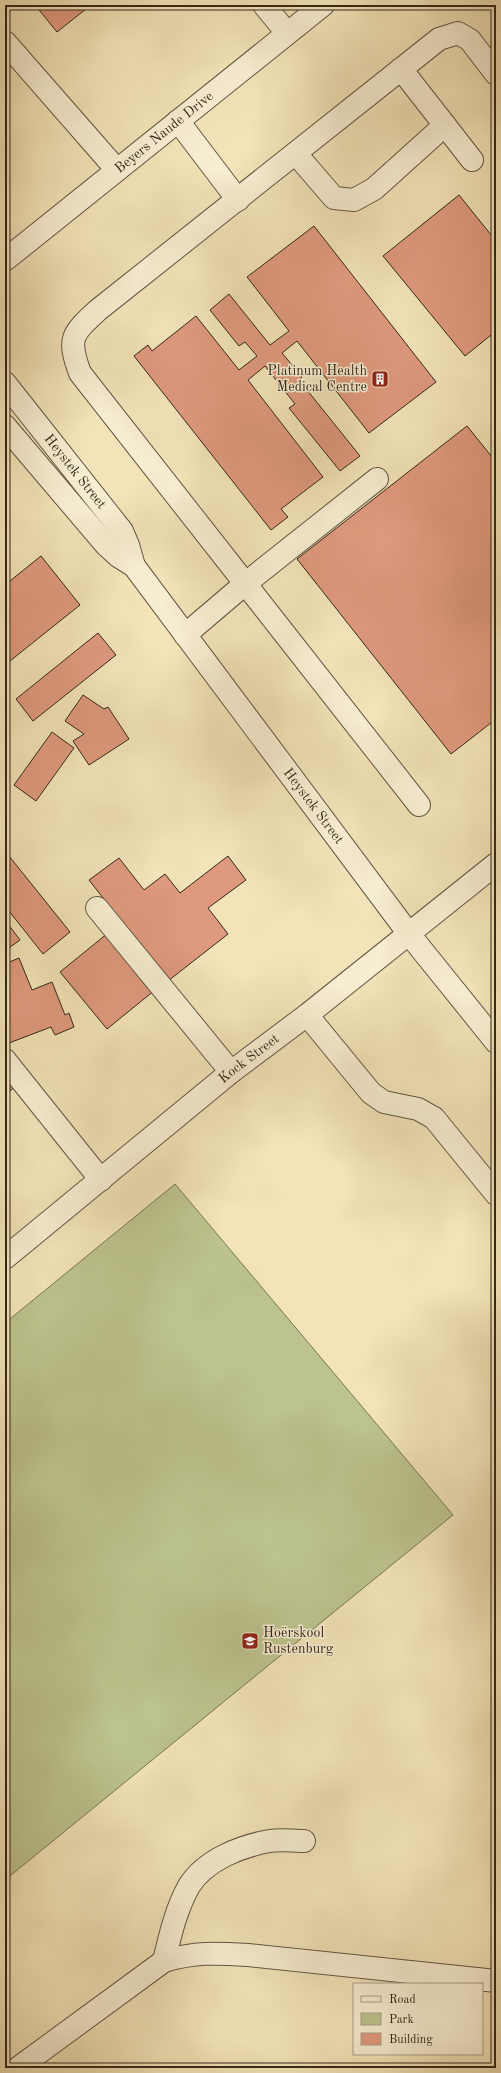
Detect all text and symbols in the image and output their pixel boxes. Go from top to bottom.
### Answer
street label: Beyers Naude Drive [112,89,216,176]
place label: Platinum Health Medical Centre [267,364,367,394]
building icon: Platinum Health Medical Centre [370,369,390,389]
street label: Heystek Street [41,432,109,512]
street label: Heystek Street [281,766,346,847]
street label: Kock Street [216,1031,282,1086]
place label: Hoërskool Rustenburg [263,1626,334,1656]
school or university icon: Hoërskool Rustenburg [240,1631,260,1651]
legend [353,1983,483,2055]
text: Road [389,1994,416,2006]
text: Park [389,2014,414,2026]
text: Building [389,2034,433,2046]

